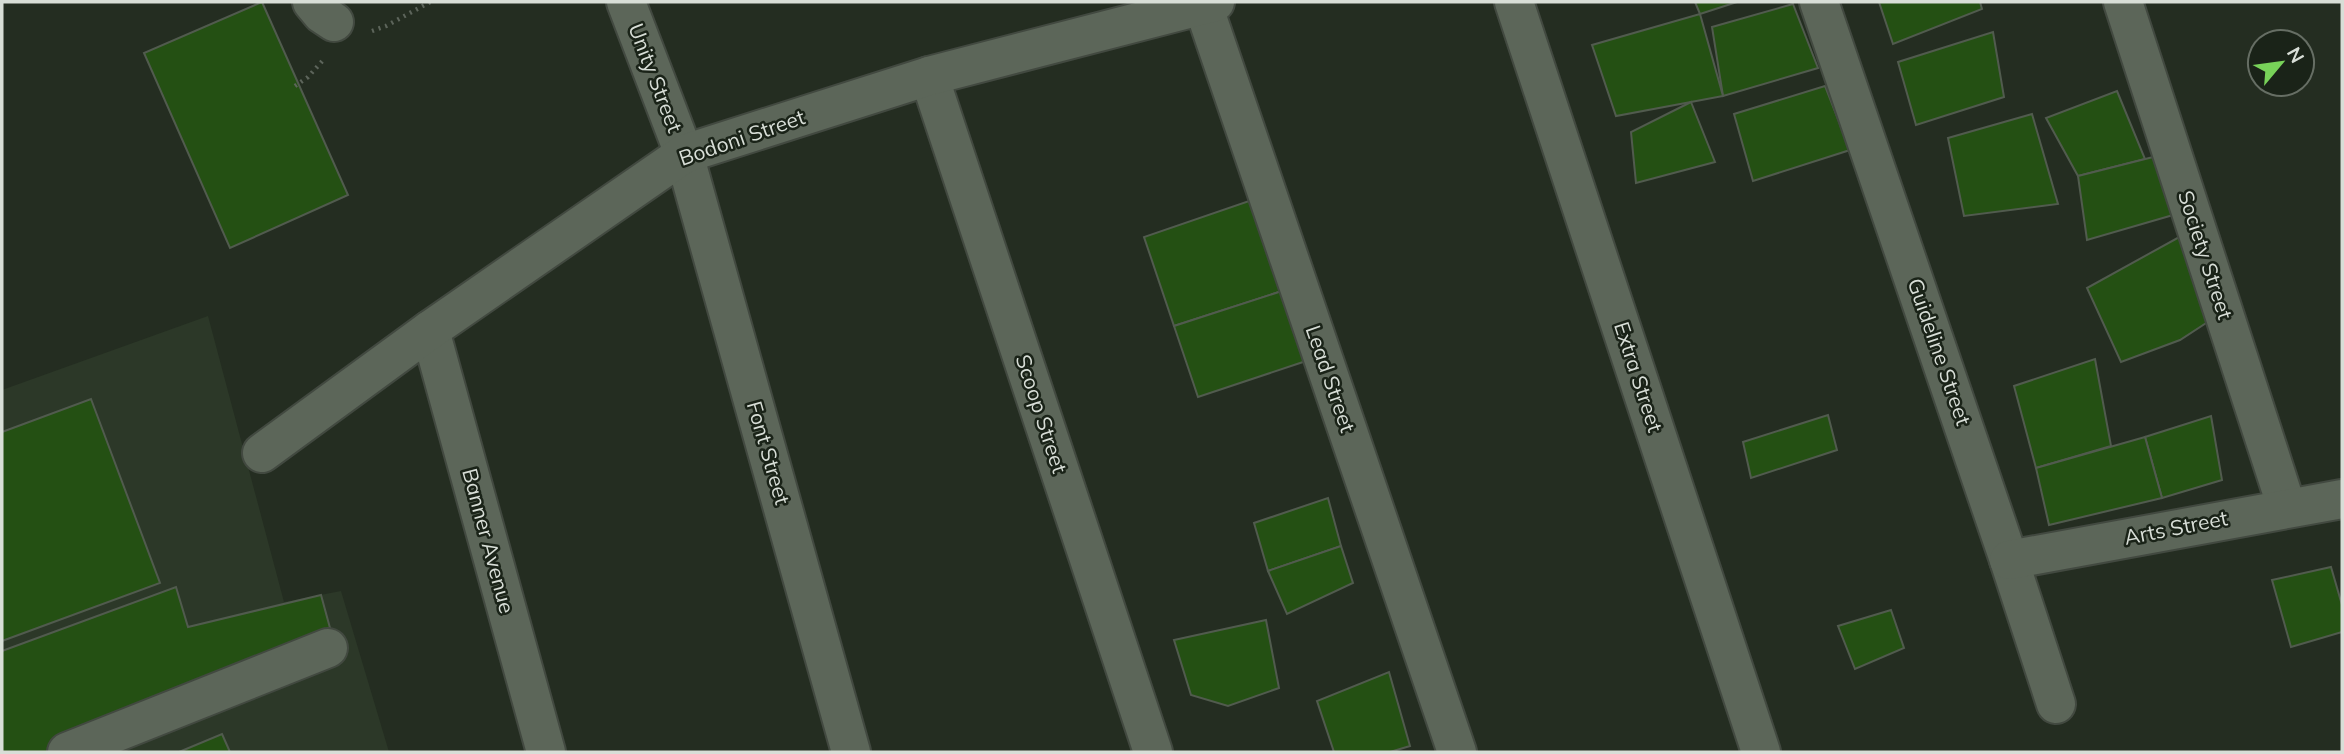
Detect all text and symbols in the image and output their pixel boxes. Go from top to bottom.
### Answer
street label: Unity Street [623,19,689,136]
north arrow [2246,28,2316,98]
text: N [2282,43,2310,67]
street label: Bodoni Street [675,103,808,171]
street label: Society Street [2173,187,2239,322]
street label: Guideline Street [1903,275,1977,429]
street label: Extra Street [1609,318,1669,435]
street label: Lead Street [1300,322,1361,436]
street label: Scoop Street [1011,351,1073,476]
street label: Font Street [742,398,796,508]
street label: Banner Avenue [457,465,521,616]
street label: Arts Street [2122,504,2230,550]

